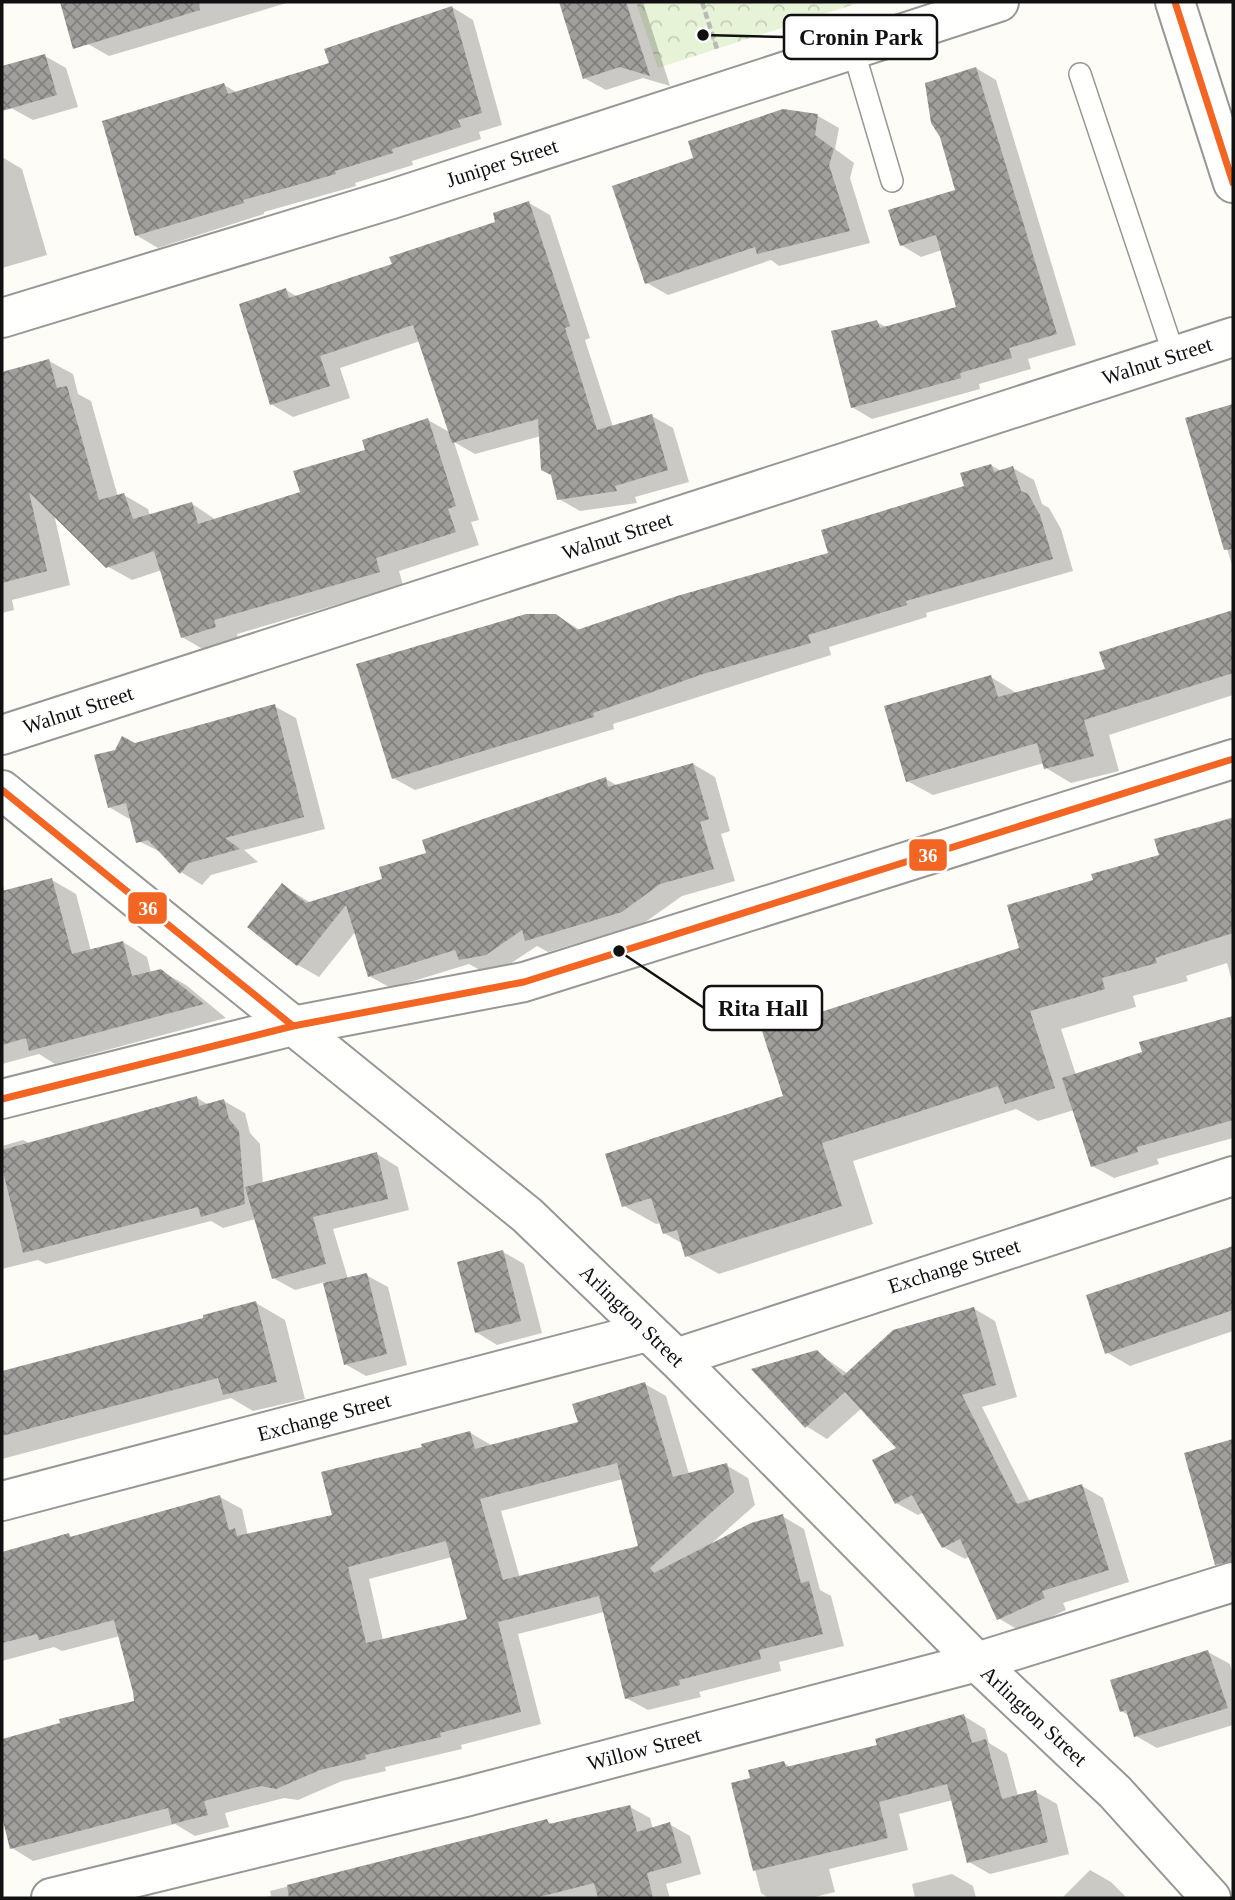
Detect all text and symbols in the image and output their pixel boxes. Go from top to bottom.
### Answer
callout: Cronin Park [784,15,937,59]
text: Cronin Park [799,25,923,50]
street label: Juniper Street [443,134,561,192]
street label: Walnut Street [1099,332,1215,390]
street label: Walnut Street [559,507,675,565]
street label: Walnut Street [20,681,136,739]
line badge: 36 [908,838,948,872]
text: 36 [919,845,938,866]
line badge: 36 [127,891,168,925]
text: 36 [139,898,158,919]
callout: Rita Hall [704,986,822,1030]
text: Rita Hall [718,996,808,1021]
street label: Exchange Street [885,1233,1023,1299]
street label: Arlington Street [575,1260,689,1372]
street label: Exchange Street [255,1388,393,1446]
street label: Arlington Street [976,1661,1092,1771]
street label: Willow Street [585,1722,703,1776]

